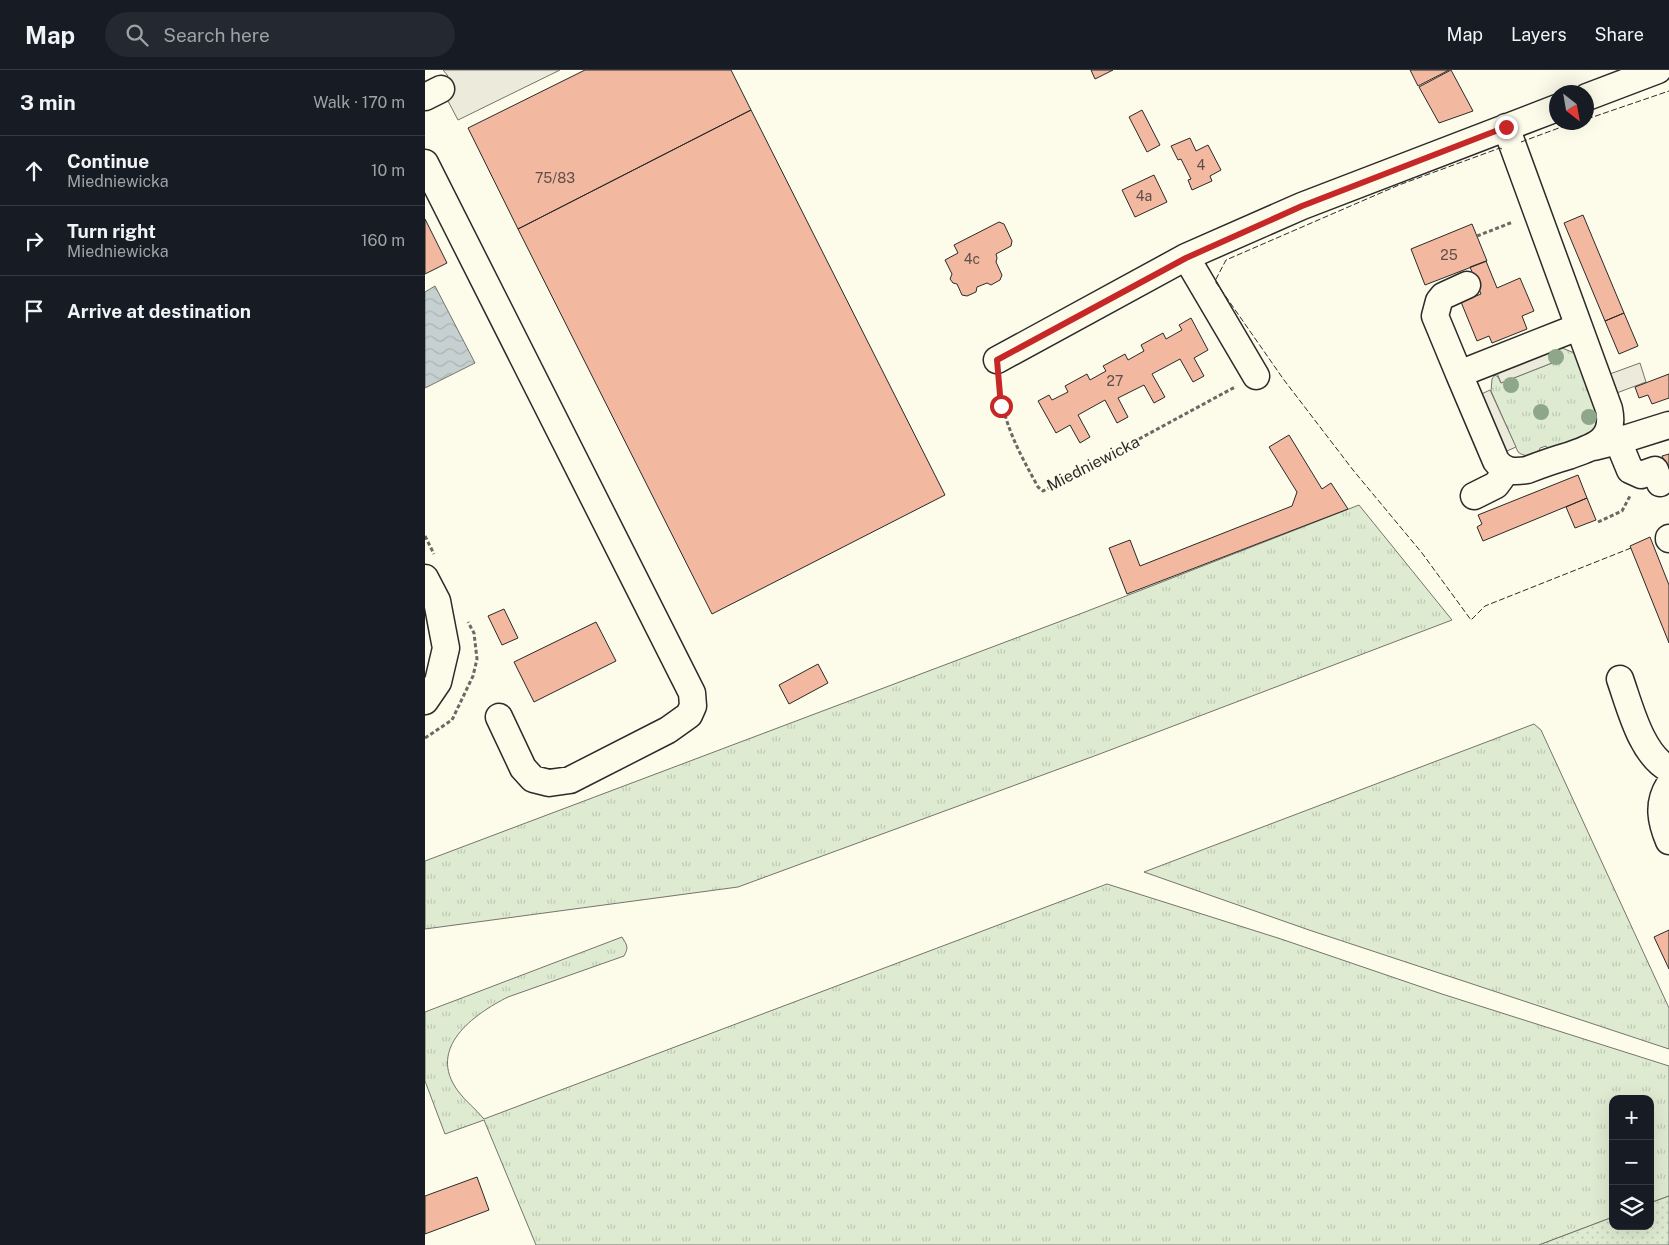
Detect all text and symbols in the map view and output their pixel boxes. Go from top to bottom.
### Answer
search box [105,12,455,57]
text: Map [25,21,75,49]
icon: search [123,21,151,49]
text: Search here [163,24,270,46]
text: Map [1447,24,1483,45]
text: Layers [1511,24,1567,45]
text: Share [1595,24,1644,45]
north arrow [1549,85,1594,130]
text: 3 min [20,90,76,115]
text: Walk · 170 m [313,93,405,112]
route end [1495,116,1518,139]
text: Continue [67,150,149,172]
icon: ahead [20,157,48,185]
house number: 4 [1197,157,1206,173]
text: 10 m [371,161,405,180]
house number: 75/83 [535,170,575,186]
text: Miedniewicka [67,172,169,191]
house number: 4a [1136,188,1152,204]
text: Turn right [67,220,156,242]
icon: right [20,227,48,255]
text: 160 m [361,231,405,250]
text: Miedniewicka [67,242,169,261]
house number: 25 [1440,247,1458,263]
house number: 4c [964,251,980,267]
icon: arrive [20,297,48,325]
text: Arrive at destination [67,300,251,322]
house number: 27 [1107,373,1123,389]
route start [990,395,1013,418]
street label: Miedniewicka [1044,432,1143,495]
map controls [1609,1095,1654,1230]
button: + [1609,1095,1654,1140]
button: − [1609,1140,1654,1185]
button: layers [1609,1185,1654,1230]

